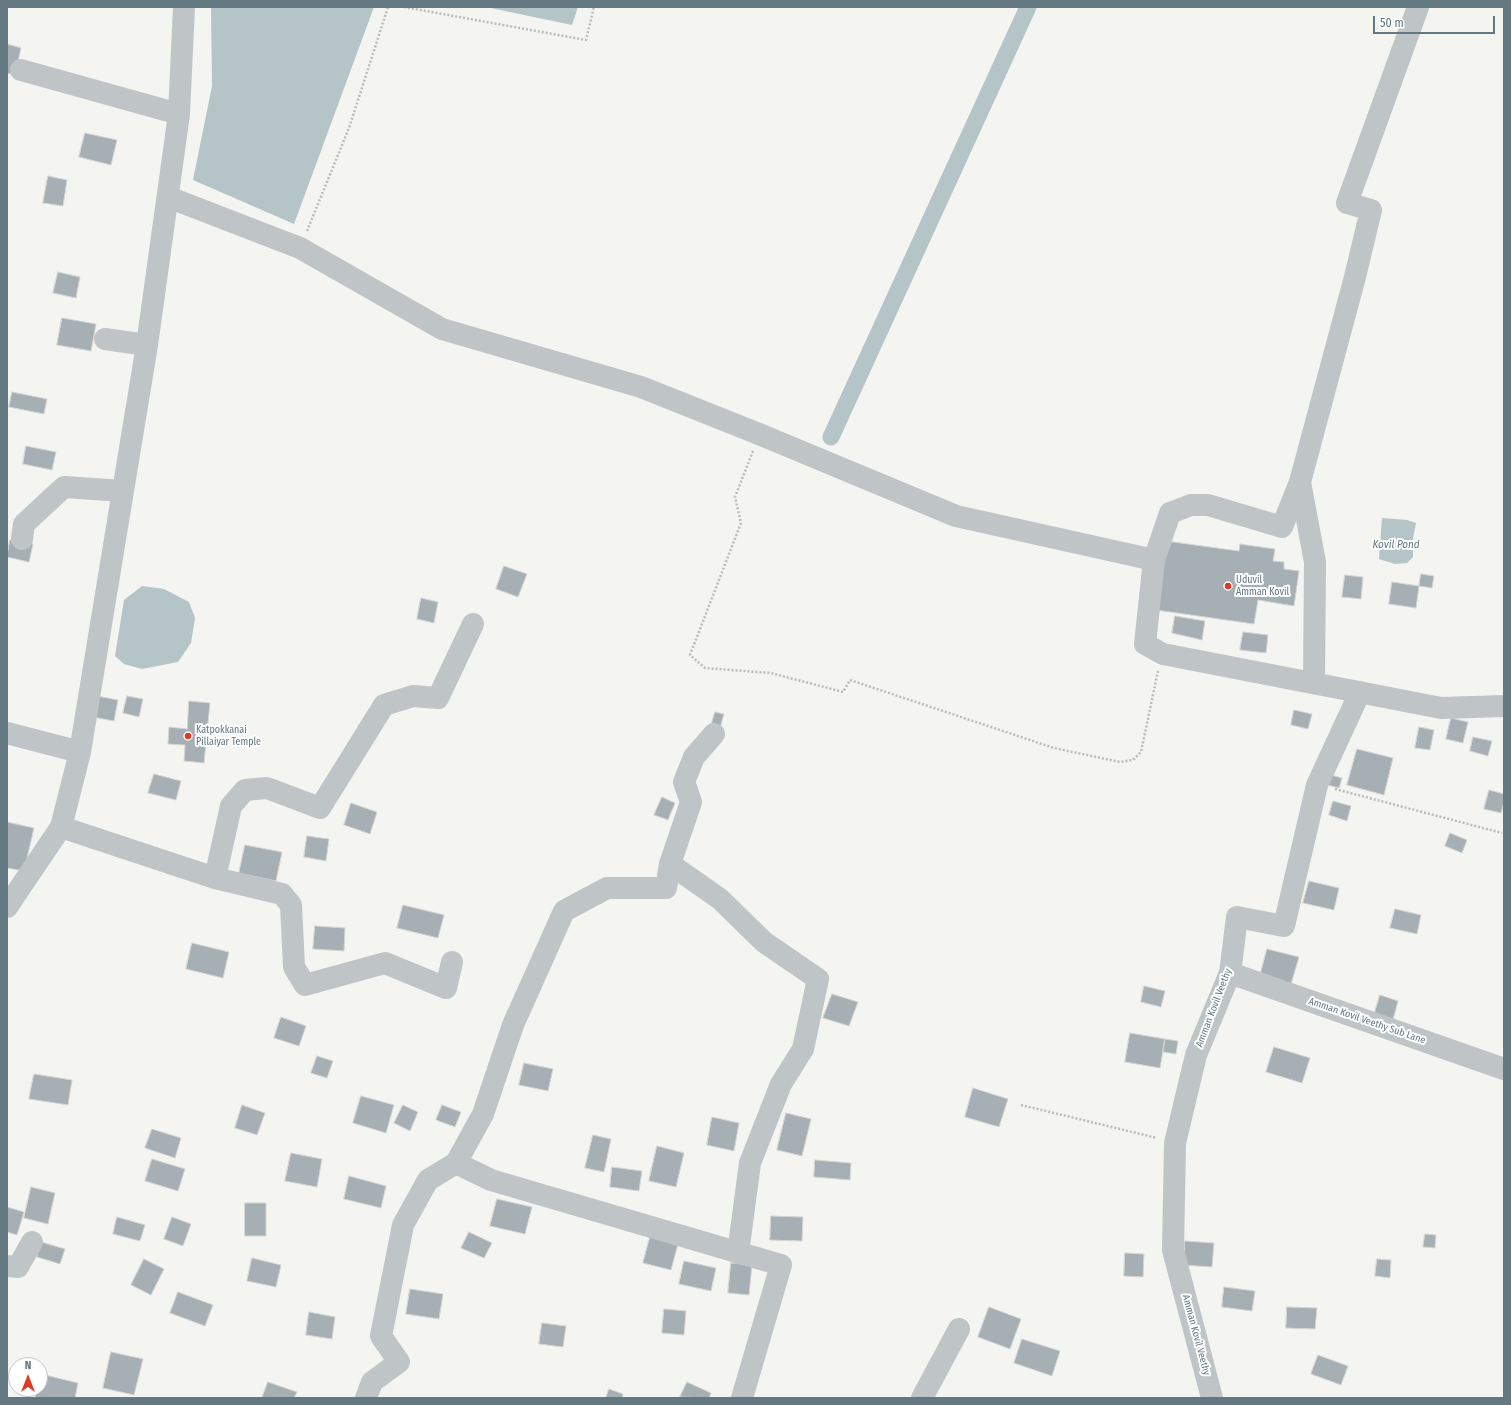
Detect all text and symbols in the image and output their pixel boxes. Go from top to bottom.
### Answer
scale bar [1375,8,1497,34]
text: 50 m [1380,16,1404,30]
water label: Kovil Pond [1372,538,1420,552]
place label: Uduvil Amman Kovil [1236,574,1289,598]
marker: Uduvil Amman Kovil [1223,581,1233,591]
place label: Katpokkanai Pillaiyar Temple [196,724,261,748]
marker: Katpokkanai Pillaiyar Temple [183,731,193,741]
street label: Amman Kovil Veethy [1194,967,1234,1049]
street label: Amman Kovil Veethy Sub Lane [1307,995,1427,1047]
street label: Amman Kovil Veethy [1179,1293,1213,1377]
north arrow [8,1357,48,1397]
text: N [25,1359,31,1372]

